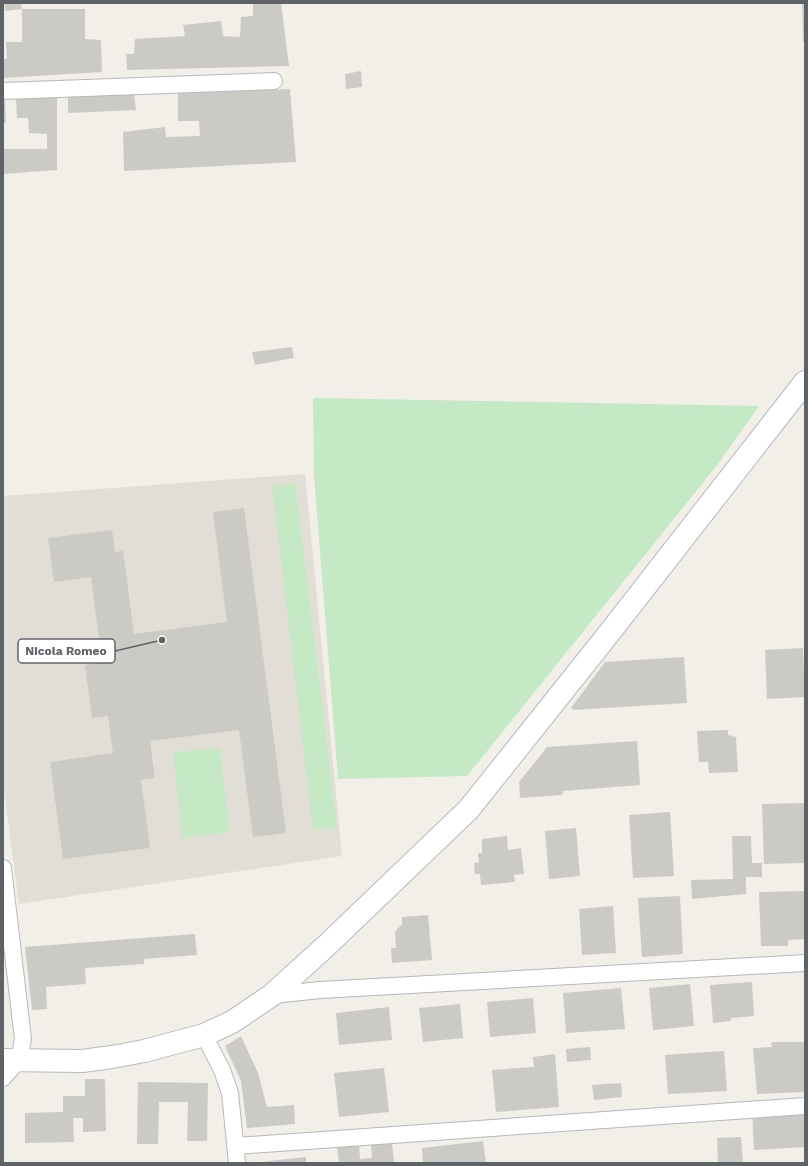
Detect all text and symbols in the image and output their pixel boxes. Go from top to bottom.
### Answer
callout: Nicola Romeo [18,639,115,663]
text: Nicola Romeo [25,644,107,658]

